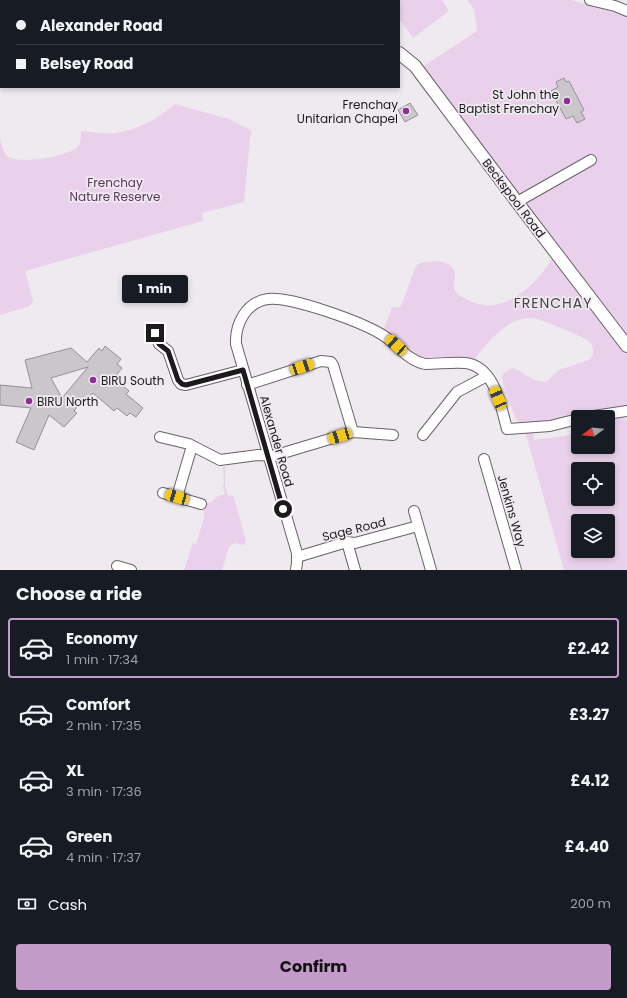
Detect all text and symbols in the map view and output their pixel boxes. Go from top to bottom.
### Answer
text: Alexander Road [40,15,163,36]
text: Belsey Road [40,53,134,74]
place label: St John the Baptist Frenchay [459,86,559,117]
place label: Frenchay Unitarian Chapel [297,96,398,127]
marker: St John the Baptist Frenchay [562,96,572,106]
marker: Frenchay Unitarian Chapel [401,106,411,116]
street label: Beckspool Road [479,155,549,241]
park label: Frenchay Nature Reserve [70,174,160,205]
callout: 1 min [122,275,188,303]
text: 1 min [138,279,172,298]
district label: FRENCHAY [514,293,592,313]
route end [146,324,164,342]
car [383,333,409,357]
car [289,358,315,376]
place label: BIRU South [101,372,164,389]
marker: BIRU South [88,375,98,385]
car [488,385,508,411]
place label: BIRU North [37,393,99,410]
street label: Alexander Road [256,393,298,489]
marker: BIRU North [24,396,34,406]
north arrow [571,410,615,454]
map controls [571,410,615,558]
car [327,427,353,445]
button: locate [571,462,615,506]
street label: Jenkins Way [494,473,530,549]
car [164,488,190,506]
route start [274,500,292,518]
street label: Sage Road [320,513,388,545]
button: layers [571,514,615,558]
text: Choose a ride [16,581,142,606]
text: Economy [66,628,138,649]
icon: car [18,630,54,666]
text: £2.42 [568,638,609,659]
text: 1 min · 17:34 [66,650,138,669]
text: Comfort [66,694,130,715]
icon: car [18,696,54,732]
text: £3.27 [569,704,609,725]
text: 2 min · 17:35 [66,716,141,735]
text: XL [66,760,84,781]
icon: car [18,762,54,798]
text: £4.12 [570,770,609,791]
text: 3 min · 17:36 [66,782,142,801]
text: Green [66,826,112,847]
icon: car [18,828,54,864]
text: £4.40 [565,836,609,857]
text: 4 min · 17:37 [66,848,141,867]
icon: cash [16,893,38,915]
text: Cash [48,894,87,915]
text: 200 m [570,894,611,913]
button: Confirm [16,944,611,990]

